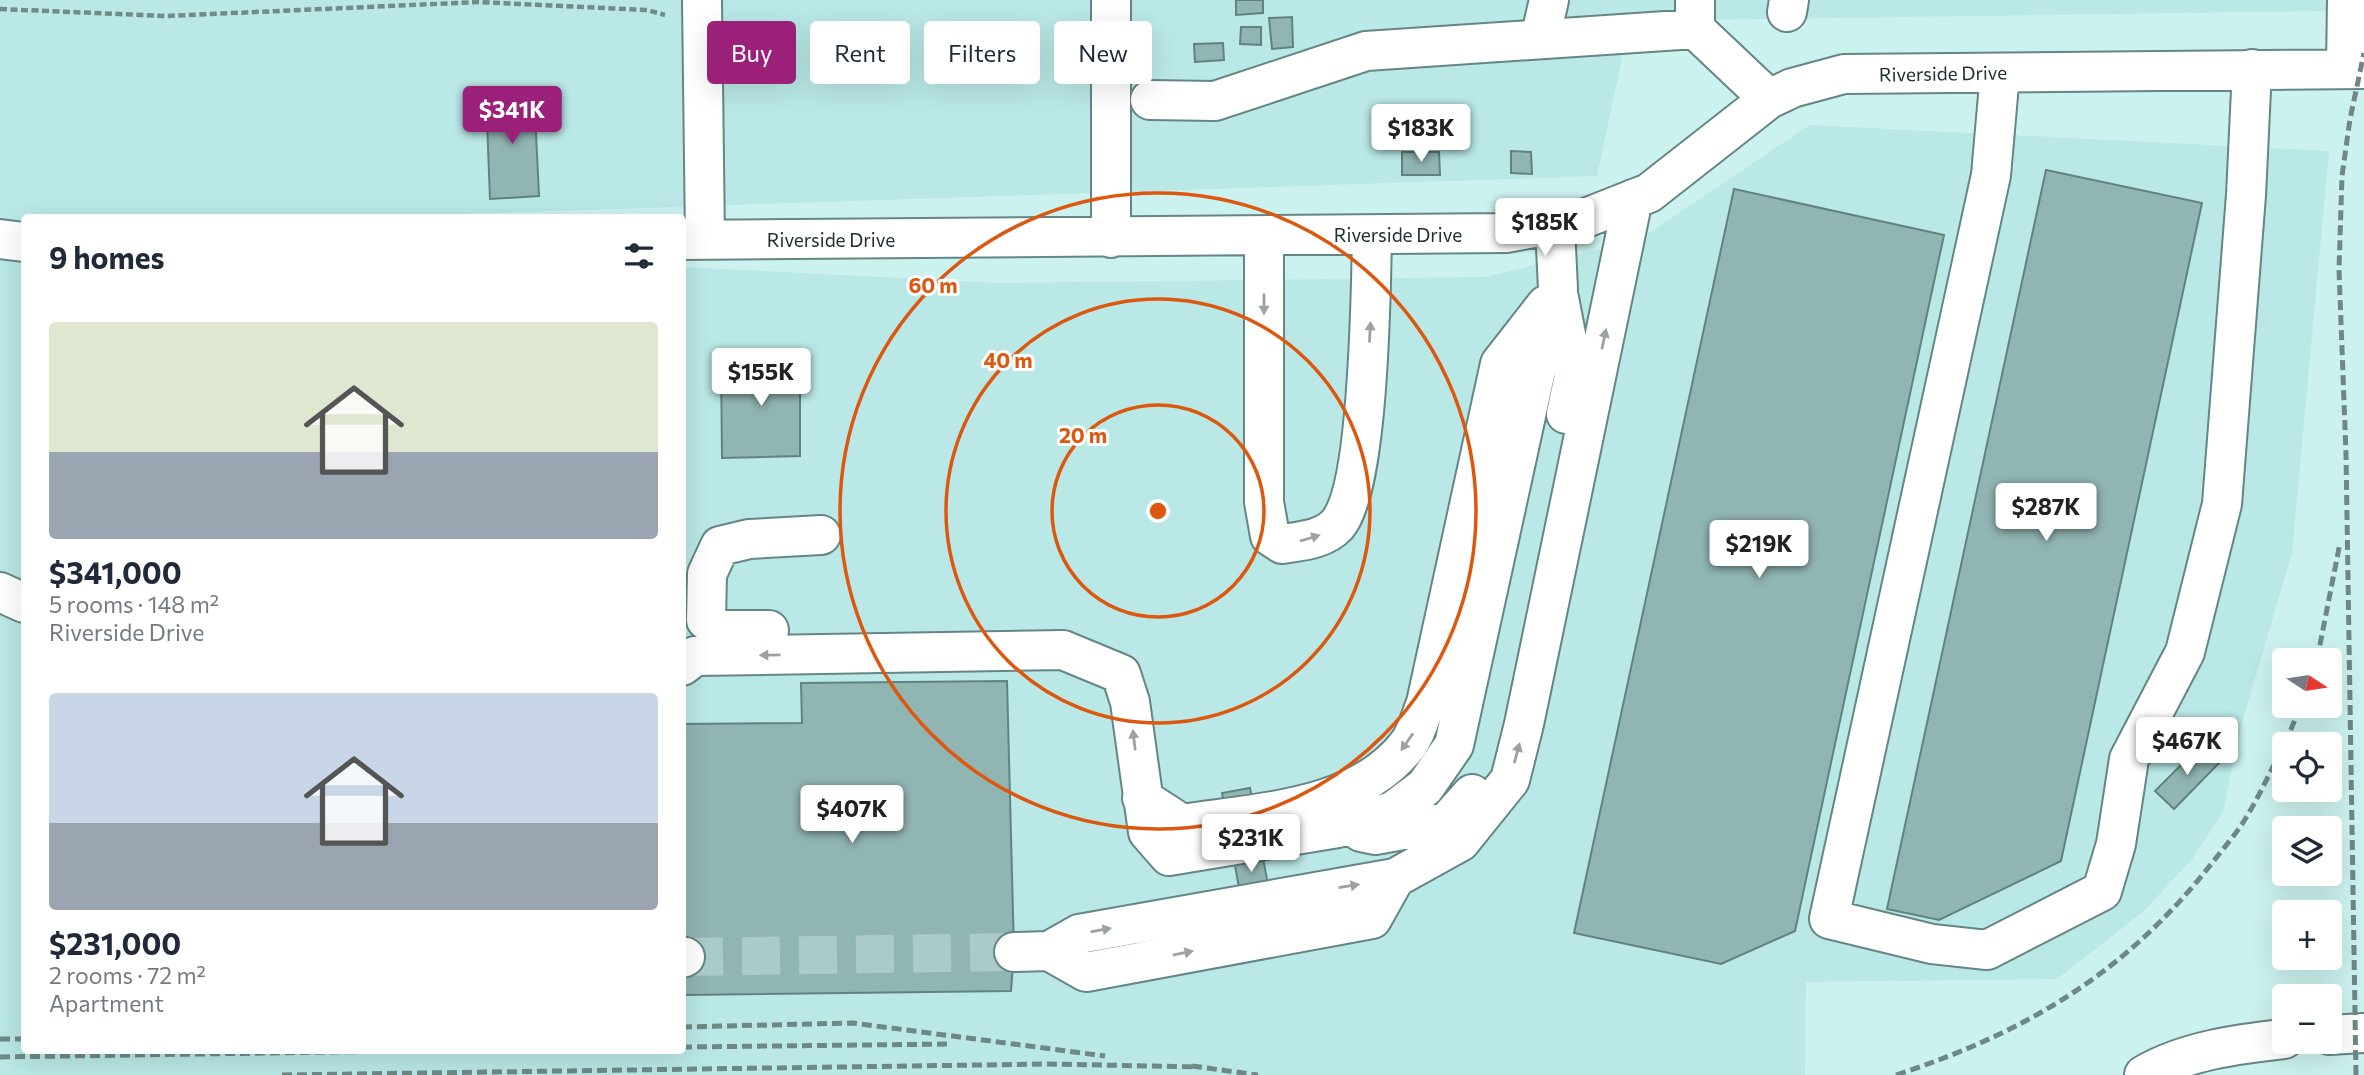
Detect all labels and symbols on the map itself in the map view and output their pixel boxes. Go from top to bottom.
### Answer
street label: Riverside Drive [1879,60,2007,86]
pin: $341K [463,86,561,146]
pin: $183K [1372,104,1470,164]
pin: $185K [1496,198,1594,258]
street label: Riverside Drive [1334,223,1462,246]
street label: Riverside Drive [767,228,895,251]
text: 60 m [908,272,958,297]
one-way arrow [1258,293,1270,315]
one-way arrow [1365,321,1376,343]
one-way arrow [1598,328,1609,350]
text: 40 m [983,347,1033,372]
pin: $155K [712,348,810,408]
text: 20 m [1059,422,1107,447]
pin: $287K [1997,484,2095,543]
centre of rings [1146,499,1170,523]
pin: $219K [1710,520,1808,580]
one-way arrow [1300,532,1321,542]
north arrow [2272,648,2342,718]
one-way arrow [758,649,780,661]
pin: $467K [2138,718,2236,777]
one-way arrow [1128,729,1139,751]
one-way arrow [1401,732,1415,751]
one-way arrow [1512,743,1522,764]
pin: $407K [803,786,901,845]
pin: $231K [1202,814,1300,874]
one-way arrow [1338,880,1360,891]
one-way arrow [1090,924,1112,935]
one-way arrow [1172,948,1194,959]

